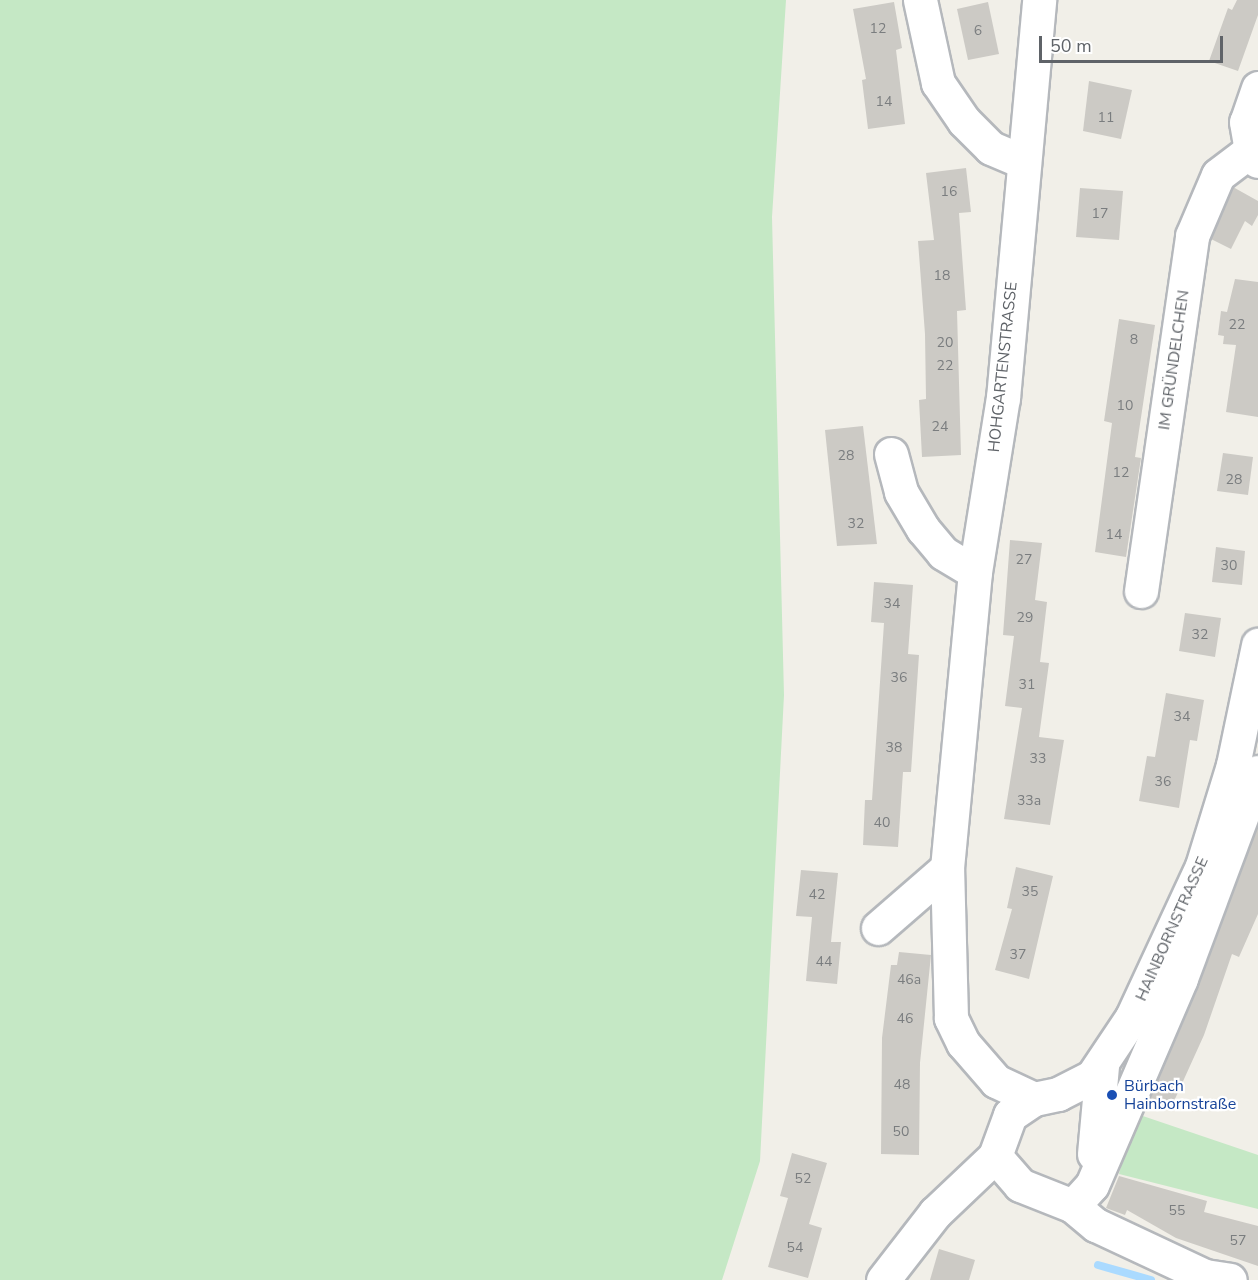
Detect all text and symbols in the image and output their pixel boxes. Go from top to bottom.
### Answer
house number: 12 [870,21,886,37]
house number: 6 [974,23,982,39]
scale bar [1042,24,1226,62]
text: 50 m [1050,34,1092,58]
house number: 14 [876,94,892,110]
house number: 11 [1098,110,1114,126]
house number: 16 [941,184,957,200]
house number: 17 [1092,206,1108,222]
house number: 18 [934,268,950,284]
street label: HOHGARTENSTRASSE [984,281,1022,453]
street label: IM GRÜNDELCHEN [1155,289,1193,431]
house number: 22 [1229,317,1245,333]
house number: 8 [1130,332,1138,348]
house number: 20 [937,335,953,351]
house number: 22 [937,358,953,374]
house number: 10 [1117,398,1133,414]
house number: 24 [932,419,948,435]
house number: 28 [838,448,854,464]
house number: 12 [1113,465,1129,481]
house number: 28 [1226,472,1242,488]
house number: 32 [848,516,864,532]
house number: 14 [1106,527,1122,543]
house number: 27 [1016,552,1032,568]
house number: 30 [1221,558,1237,574]
house number: 34 [884,596,900,612]
house number: 29 [1017,610,1033,626]
house number: 32 [1192,627,1208,643]
house number: 36 [891,670,907,686]
house number: 31 [1019,677,1035,693]
house number: 34 [1174,709,1190,725]
house number: 38 [886,740,902,756]
house number: 33 [1030,751,1046,767]
house number: 36 [1155,774,1171,790]
house number: 33a [1017,793,1041,809]
house number: 40 [874,815,890,831]
street label: HAINBORNSTRASSE [1132,854,1212,1004]
house number: 35 [1022,884,1038,900]
house number: 42 [809,887,825,903]
house number: 37 [1010,947,1026,963]
house number: 44 [816,954,832,970]
house number: 46a [897,972,921,988]
house number: 46 [897,1011,913,1027]
place label: Bürbach Hainbornstraße [1124,1076,1236,1114]
house number: 48 [894,1077,910,1093]
marker: Bürbach Hainbornstraße [1105,1088,1119,1102]
house number: 50 [893,1124,909,1140]
house number: 52 [795,1171,811,1187]
house number: 55 [1169,1203,1185,1219]
house number: 57 [1230,1233,1246,1249]
house number: 54 [787,1240,803,1256]

